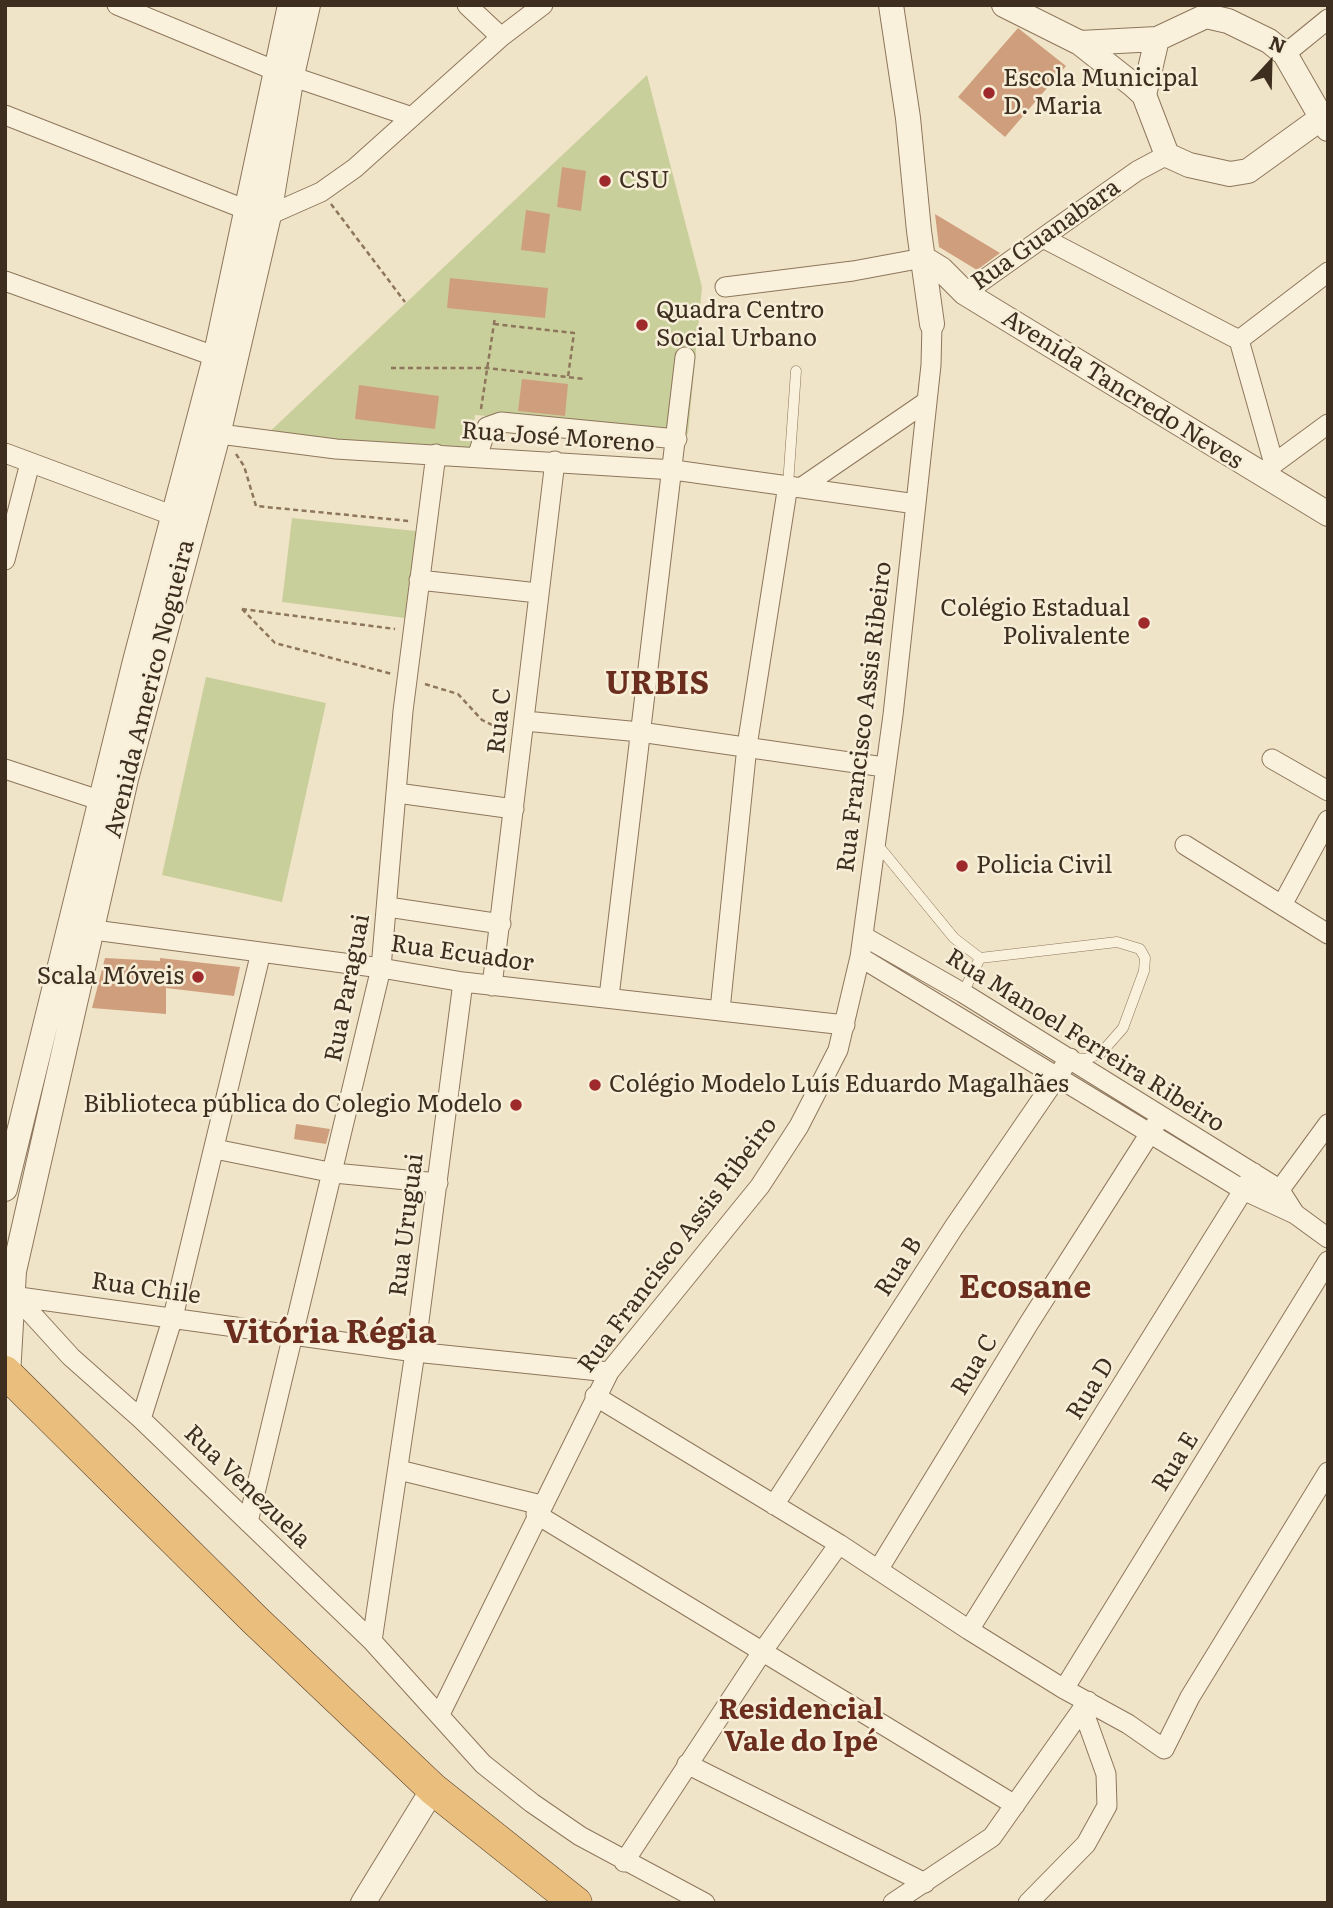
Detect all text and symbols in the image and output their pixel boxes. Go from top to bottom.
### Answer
north arrow [1235,28,1305,98]
text: N [1265,28,1290,59]
place label: Escola Municipal D. Maria [1003,65,1198,121]
marker: Escola Municipal D. Maria [981,85,997,101]
place label: CSU [619,167,669,195]
marker: CSU [597,173,613,189]
street label: Rua Guanabara [966,173,1126,297]
place label: Quadra Centro Social Urbano [656,297,824,353]
street label: Avenida Tancredo Neves [996,304,1248,476]
marker: Quadra Centro Social Urbano [634,317,650,333]
street label: Rua José Moreno [460,417,656,459]
street label: Avenida Americo Nogueira [99,537,201,841]
street label: Rua Francisco Assis Ribeiro [832,560,898,874]
place label: Colégio Estadual Polivalente [940,595,1130,651]
marker: Colégio Estadual Polivalente [1136,615,1152,631]
district label: URBIS [605,666,709,704]
street label: Rua C [482,687,518,755]
place label: Policia Civil [976,852,1112,880]
marker: Policia Civil [954,858,970,874]
street label: Rua Paraguai [320,912,376,1064]
street label: Rua Ecuador [389,930,535,978]
street label: Rua Manoel Ferreira Ribeiro [940,943,1230,1139]
place label: Scala Móveis [37,963,184,991]
marker: Scala Móveis [190,969,206,985]
place label: Colégio Modelo Luís Eduardo Magalhães [609,1071,1069,1099]
marker: Colégio Modelo Luís Eduardo Magalhães [587,1077,603,1093]
place label: Biblioteca pública do Colegio Modelo [83,1091,502,1119]
marker: Biblioteca pública do Colegio Modelo [508,1097,524,1113]
street label: Rua Francisco Assis Ribeiro [572,1111,784,1379]
street label: Rua Uruguai [384,1152,430,1298]
street label: Rua B [869,1232,929,1302]
street label: Rua Chile [90,1267,202,1311]
district label: Ecosane [959,1270,1091,1308]
district label: Vitória Régia [223,1315,437,1353]
street label: Rua C [946,1329,1004,1401]
street label: Rua D [1061,1353,1121,1425]
street label: Rua Venezuela [178,1419,316,1555]
street label: Rua E [1147,1427,1205,1497]
district label: Residencial Vale do Ipé [719,1694,883,1760]

